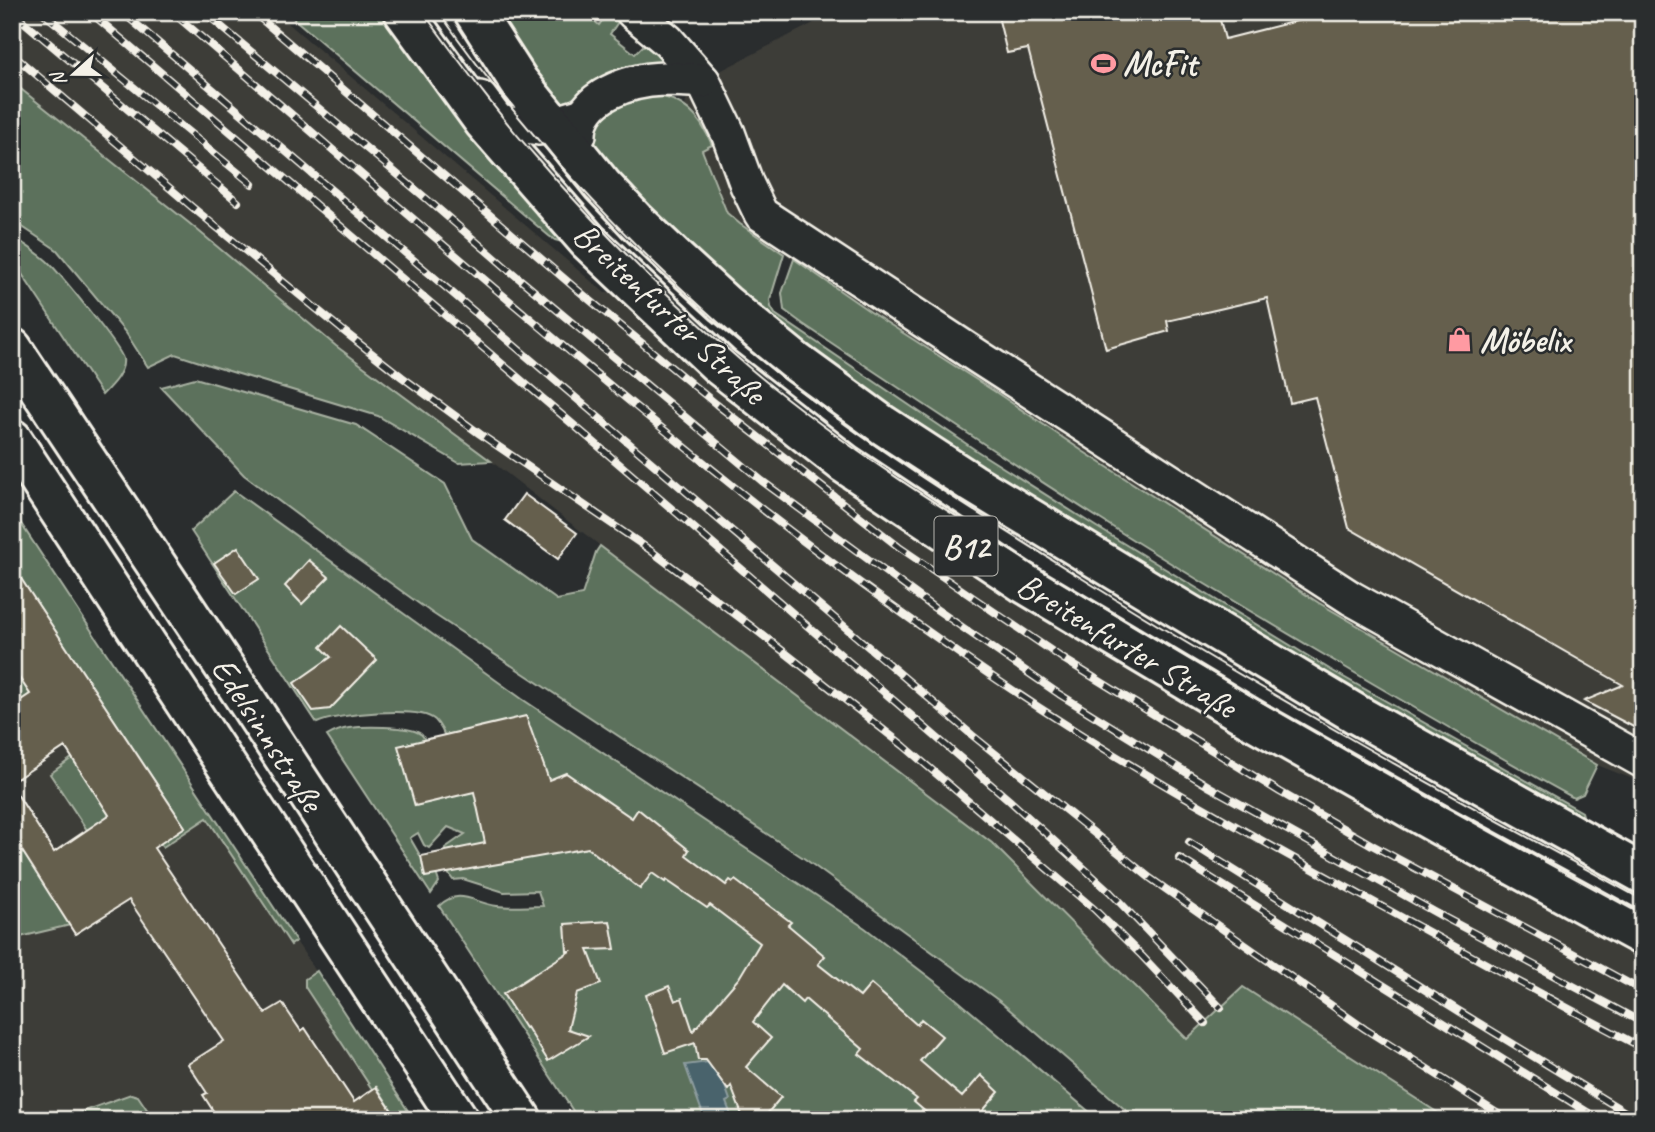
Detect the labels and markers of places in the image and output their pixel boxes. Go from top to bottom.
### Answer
place label: McFit [1123,41,1201,86]
sports icon: McFit [1089,49,1117,77]
place label: Möbelix [1480,318,1573,363]
shop icon: Möbelix [1446,326,1474,354]

